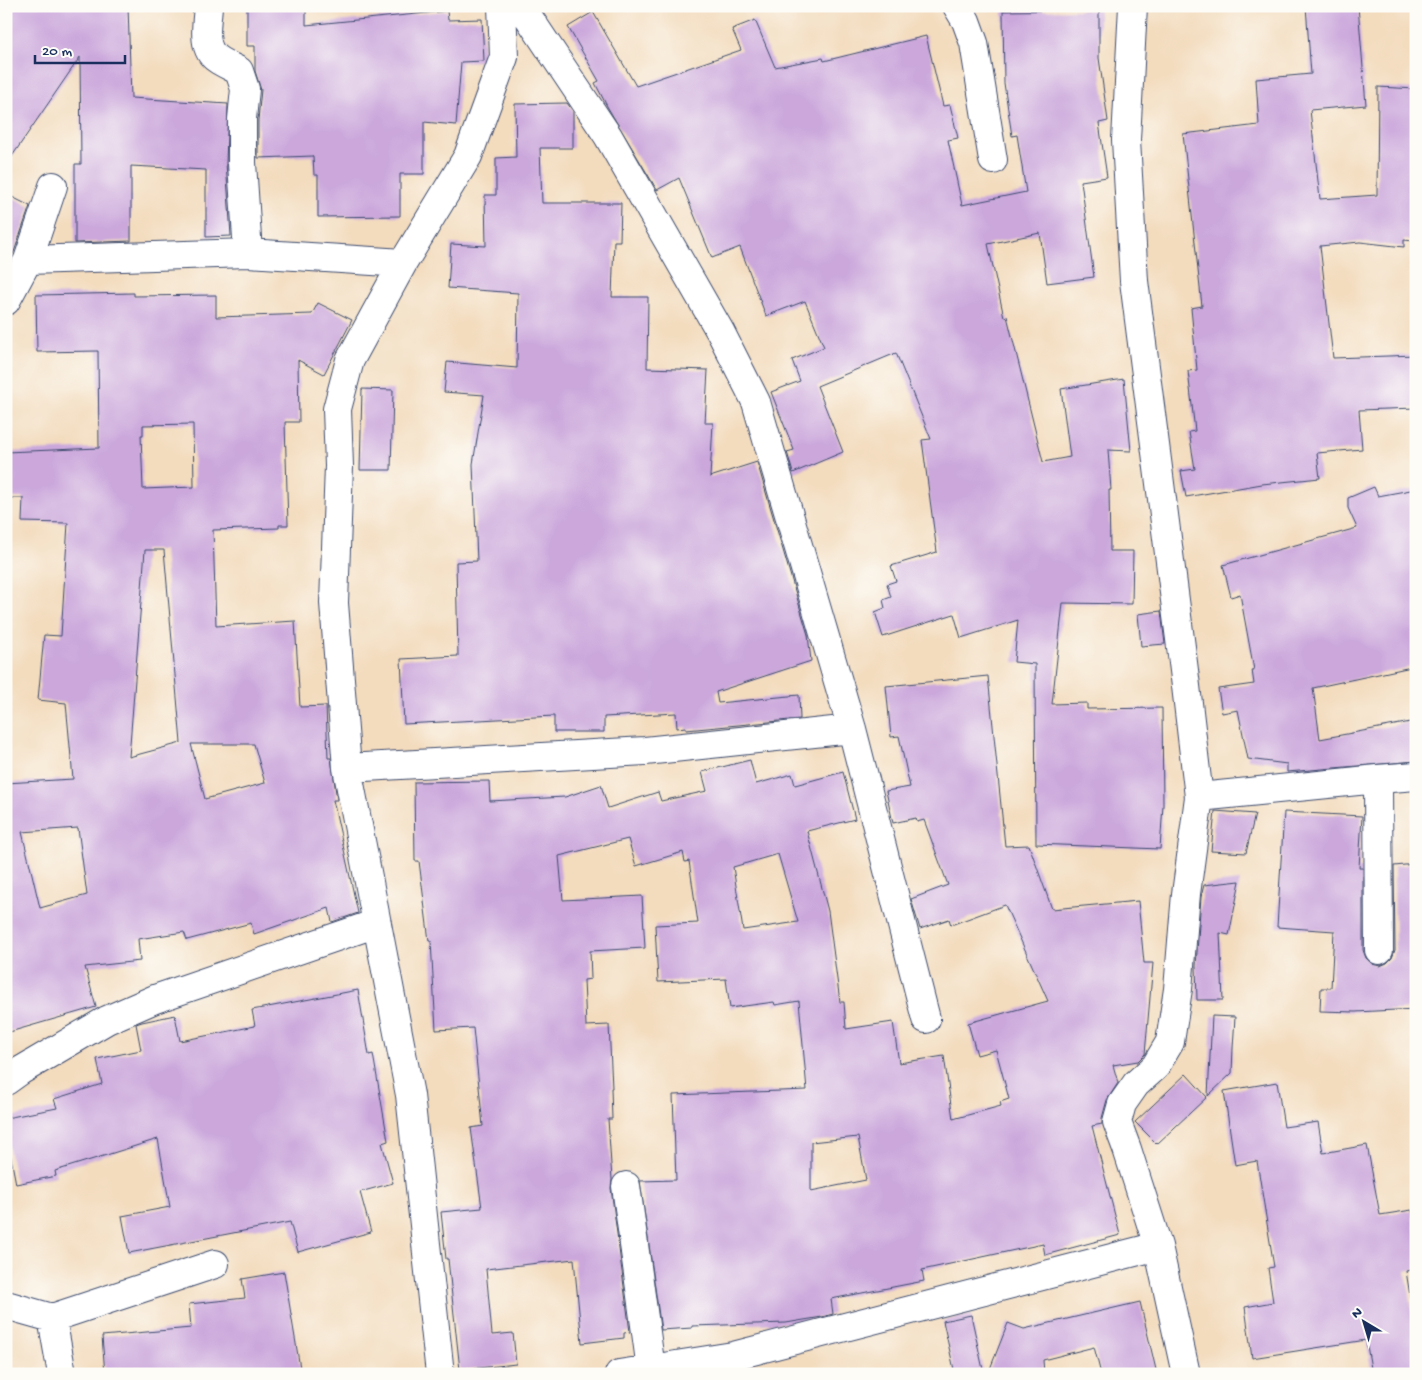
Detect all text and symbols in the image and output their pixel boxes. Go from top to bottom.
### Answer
scale bar [35,32,125,64]
text: 20 m [42,43,72,61]
north arrow [1340,1298,1390,1348]
text: N [1349,1304,1366,1323]

